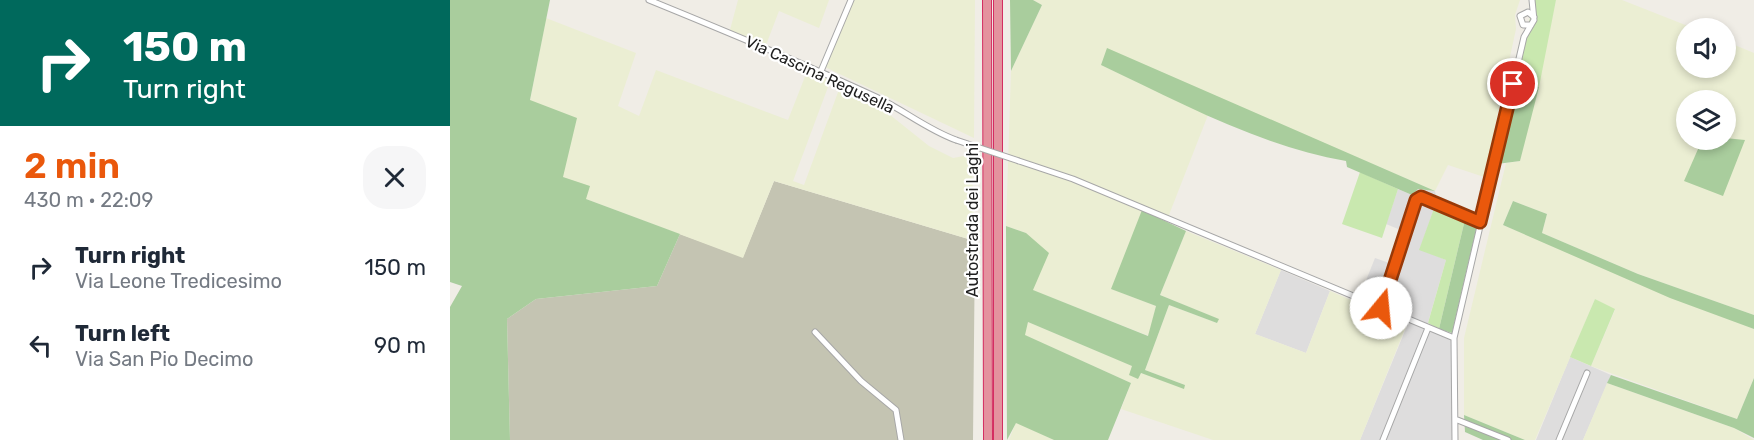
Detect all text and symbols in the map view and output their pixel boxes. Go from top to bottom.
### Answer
map controls [1676,18,1736,150]
button: sound [1676,18,1736,78]
text: 150 m [123,22,247,72]
icon: right [24,24,102,102]
street label: Via Cascina Regusella [742,32,897,117]
pin [1487,58,1538,109]
icon: arrive [1496,67,1529,100]
text: Turn right [123,73,246,105]
button: layers [1676,90,1736,150]
street label: Autostrada dei Laghi [963,143,982,297]
text: 2 min [24,144,120,187]
button: close [363,146,426,209]
text: 430 m · 22:09 [24,188,153,212]
text: Turn right [75,242,185,269]
icon: right [24,251,57,284]
text: 150 m [365,254,426,281]
text: Via Leone Tredicesimo [75,269,282,293]
position arrow [1349,276,1413,340]
text: Turn left [75,320,170,347]
icon: left [24,329,57,362]
text: 90 m [374,332,426,359]
text: Via San Pio Decimo [75,347,254,371]

